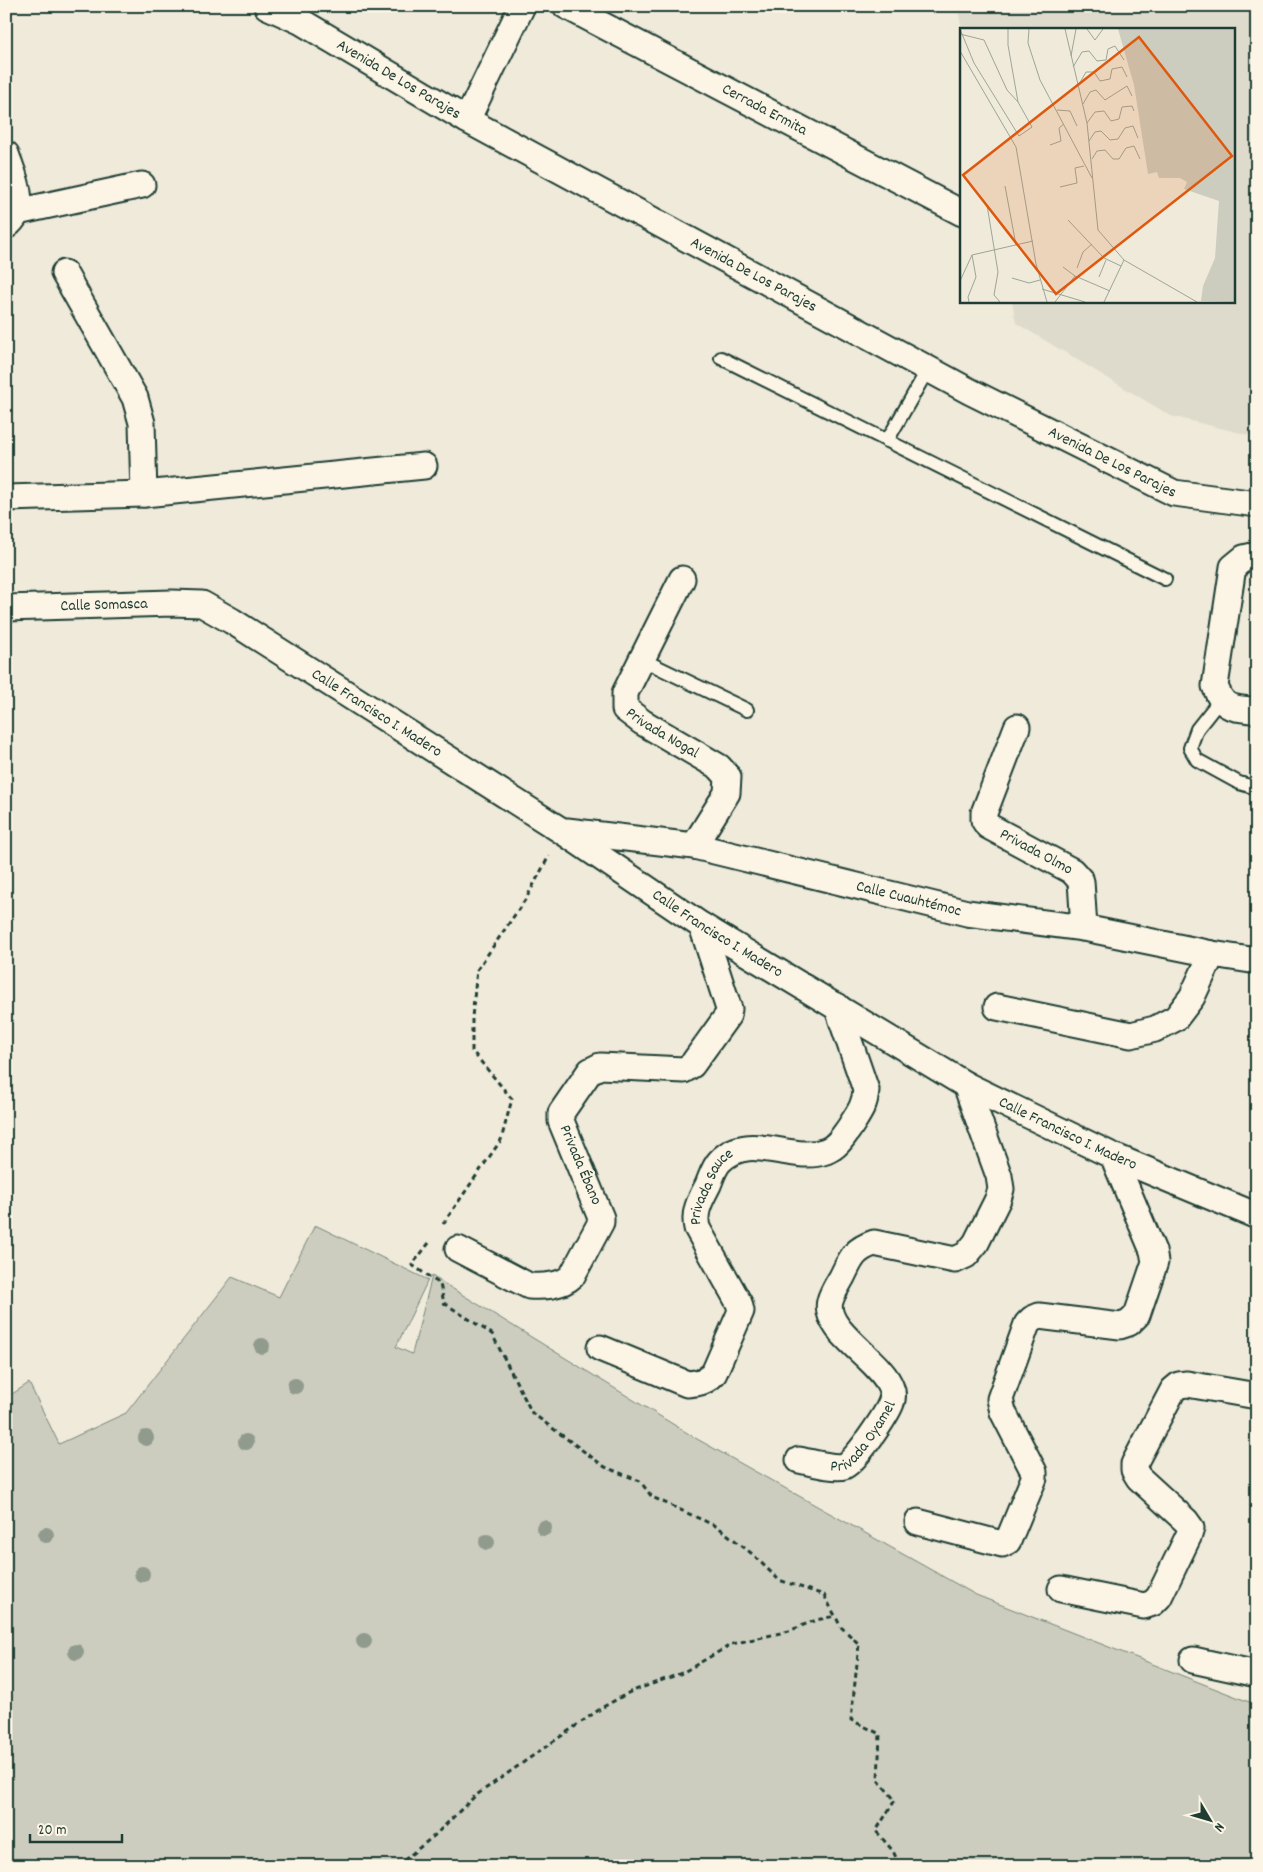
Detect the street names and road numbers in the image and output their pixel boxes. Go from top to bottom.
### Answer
street label: Avenida De Los Parajes [332,34,465,125]
street label: Cerrada Ermita [718,78,812,142]
street label: Avenida De Los Parajes [686,231,821,318]
street label: Avenida De Los Parajes [1044,421,1181,504]
street label: Calle Somasca [60,592,148,618]
street label: Calle Francisco I. Madero [307,663,446,763]
street label: Privada Nogal [621,702,704,764]
street label: Privada Olmo [995,823,1077,881]
street label: Calle Cuauhtémoc [854,875,964,923]
street label: Calle Francisco I. Madero [647,884,787,984]
street label: Calle Francisco I. Madero [995,1091,1141,1176]
street label: Privada Ébano [553,1121,607,1209]
street label: Privada Sauce [684,1142,738,1226]
street label: Privada Oyamel [830,1397,902,1478]

